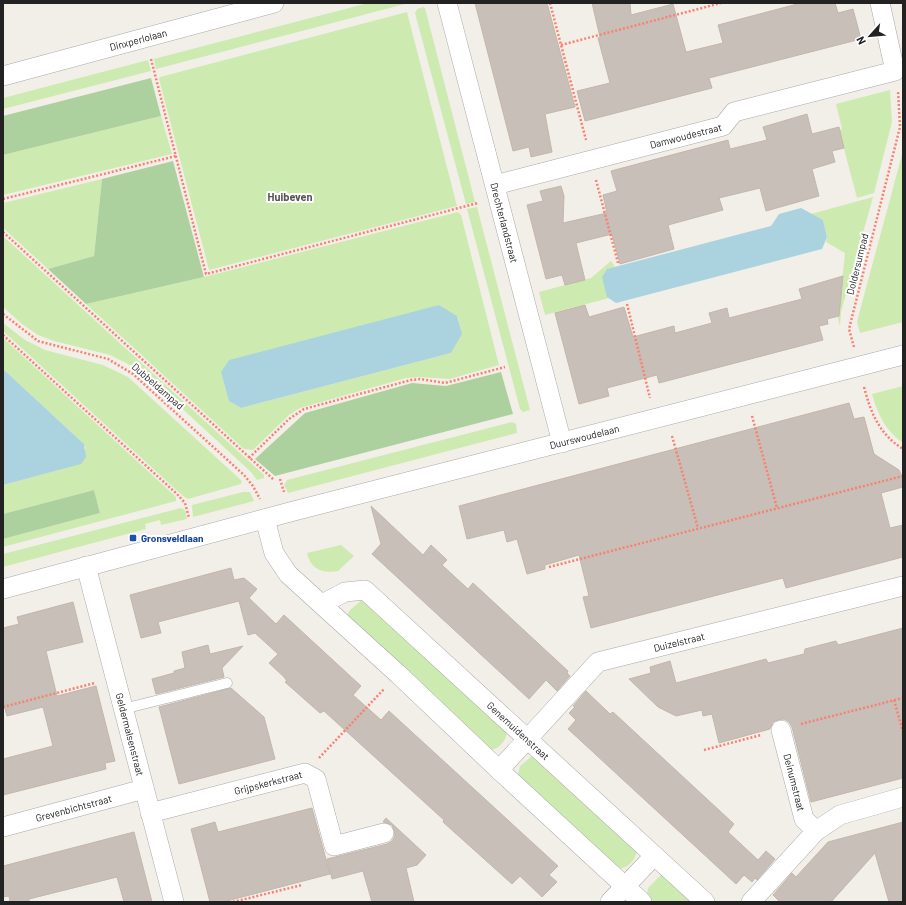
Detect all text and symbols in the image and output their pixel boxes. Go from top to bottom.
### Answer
north arrow [850,16,890,56]
street label: Dinxperlolaan [108,26,168,53]
text: N [853,35,868,47]
street label: Damwoudestraat [648,120,723,151]
street label: Drechterlandstraat [488,181,521,264]
district label: Huibeven [268,190,312,203]
street label: Doldersumpad [844,232,870,296]
street label: Dubbeldampad [130,360,186,412]
street label: Duurswoudelaan [548,422,621,451]
place label: Gronsveldlaan [141,532,203,544]
marker: Gronsveldlaan [128,533,138,543]
street label: Duizelstraat [652,630,706,654]
street label: Geldermalsenstraat [113,691,147,778]
street label: Genemuidenstraat [485,699,552,762]
street label: Deinumstraat [781,752,808,813]
street label: Grijpskerkstraat [233,768,304,797]
street label: Grevenbichtstraat [34,792,113,824]

